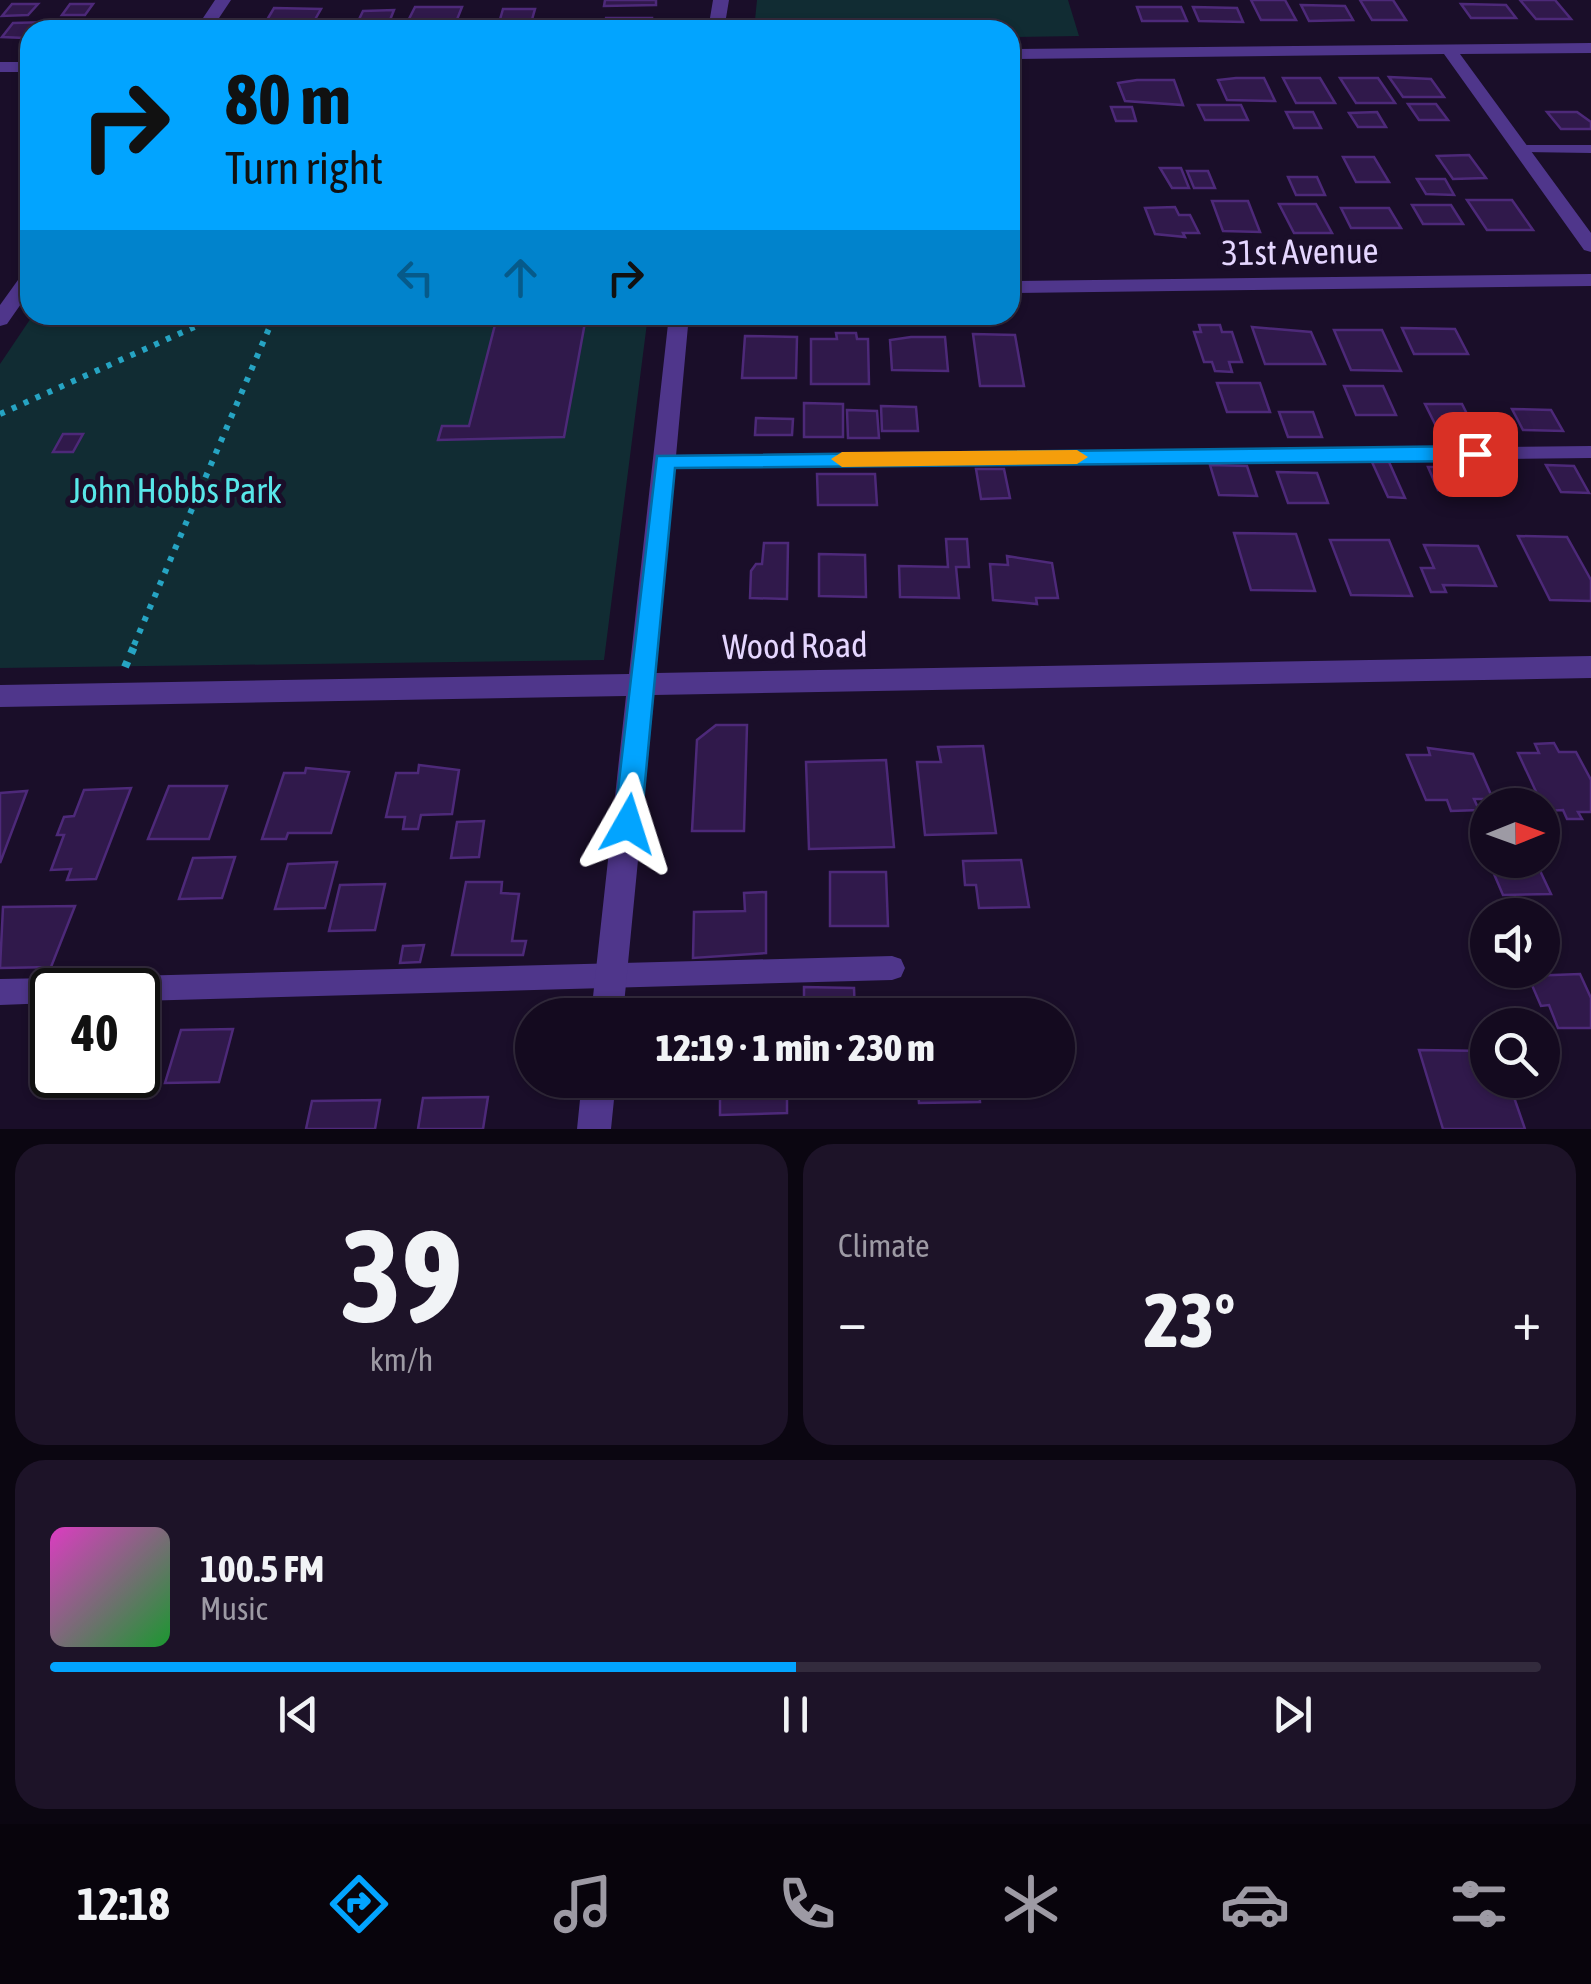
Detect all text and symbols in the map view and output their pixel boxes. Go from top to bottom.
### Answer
text: 80 m [225,59,351,139]
icon: right [60,60,190,190]
text: Turn right [225,142,383,194]
street label: 31st Avenue [1221,230,1379,272]
icon: left [388,250,443,305]
icon: ahead [493,250,548,305]
icon: right [598,250,653,305]
pin [1433,412,1518,497]
icon: arrive [1448,427,1503,482]
park label: John Hobbs Park [70,470,282,510]
street label: Wood Road [722,624,868,666]
position arrow [576,772,680,876]
north arrow [1470,788,1560,878]
map controls [1470,788,1560,1098]
button: sound [1470,898,1560,988]
speed limit sign: 40 [30,968,160,1098]
button: search [1470,1008,1560,1098]
text: 12:19 · 1 min · 230 m [655,1026,935,1069]
text: 39 [340,1201,463,1350]
text: Climate [838,1227,930,1264]
text: 23° [1144,1277,1235,1363]
text: − [838,1289,867,1352]
text: + [1512,1289,1541,1352]
text: km/h [370,1341,433,1378]
text: 100.5 FM [200,1547,324,1590]
text: Music [200,1590,267,1627]
icon: previous [271,1687,326,1742]
icon: pause [768,1687,823,1742]
icon: next [1265,1687,1320,1742]
icon: directions [324,1869,394,1939]
icon: music [548,1869,618,1939]
icon: phone [772,1869,842,1939]
icon: climate [996,1869,1066,1939]
icon: car [1220,1869,1290,1939]
icon: filters [1444,1869,1514,1939]
text: 12:18 [77,1878,170,1930]

